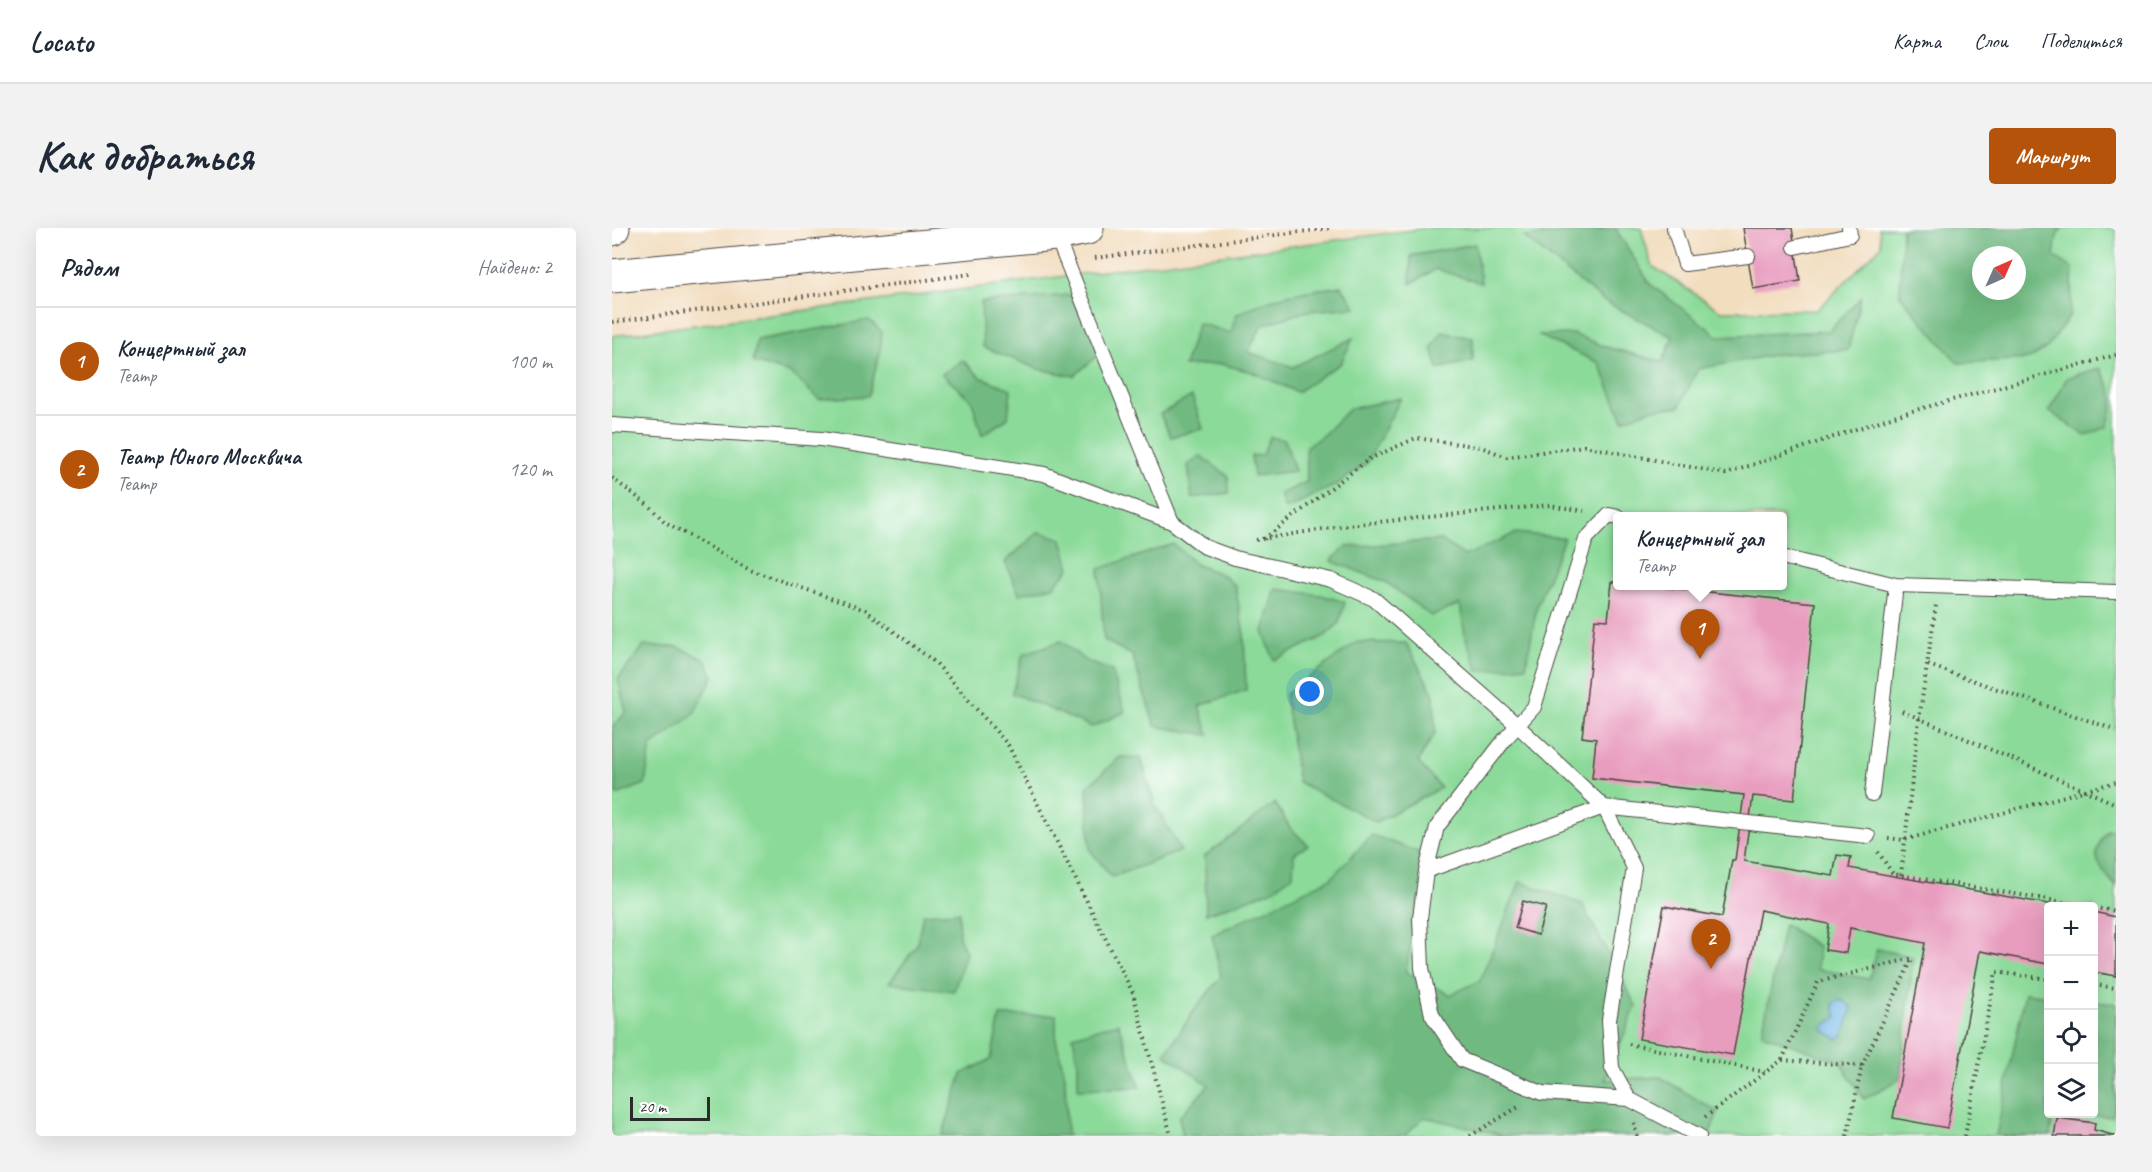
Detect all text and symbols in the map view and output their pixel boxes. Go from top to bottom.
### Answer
text: Locato [30,24,93,59]
text: Карта [1893,28,1941,54]
text: Слои [1974,28,2008,54]
text: Поделиться [2041,28,2122,54]
button: Маршрут [1989,128,2116,184]
text: Как добраться [36,130,253,183]
north arrow [1972,246,2026,300]
text: Рядом [60,251,118,284]
text: Найдено: 2 [477,255,552,280]
text: Концертный зал [117,335,245,363]
text: 1 [75,349,84,374]
text: 100 m [509,349,552,374]
text: Театр [117,363,156,388]
text: Театр Юного Москвича [117,443,301,471]
text: 2 [75,457,84,482]
text: 120 m [509,457,552,482]
text: Театр [117,471,156,496]
popup [1613,512,1787,590]
text: Концертный зал [1636,525,1764,553]
text: Театр [1636,553,1675,578]
pin: 1 [1680,610,1720,659]
your location [1295,677,1324,706]
map controls [2044,902,2098,1118]
button: + [2044,902,2098,956]
pin: 2 [1692,920,1730,969]
button: − [2044,956,2098,1010]
button: locate [2044,1010,2098,1064]
button: layers [2044,1064,2098,1118]
scale bar [630,1094,710,1122]
text: 20 m [639,1097,666,1117]

